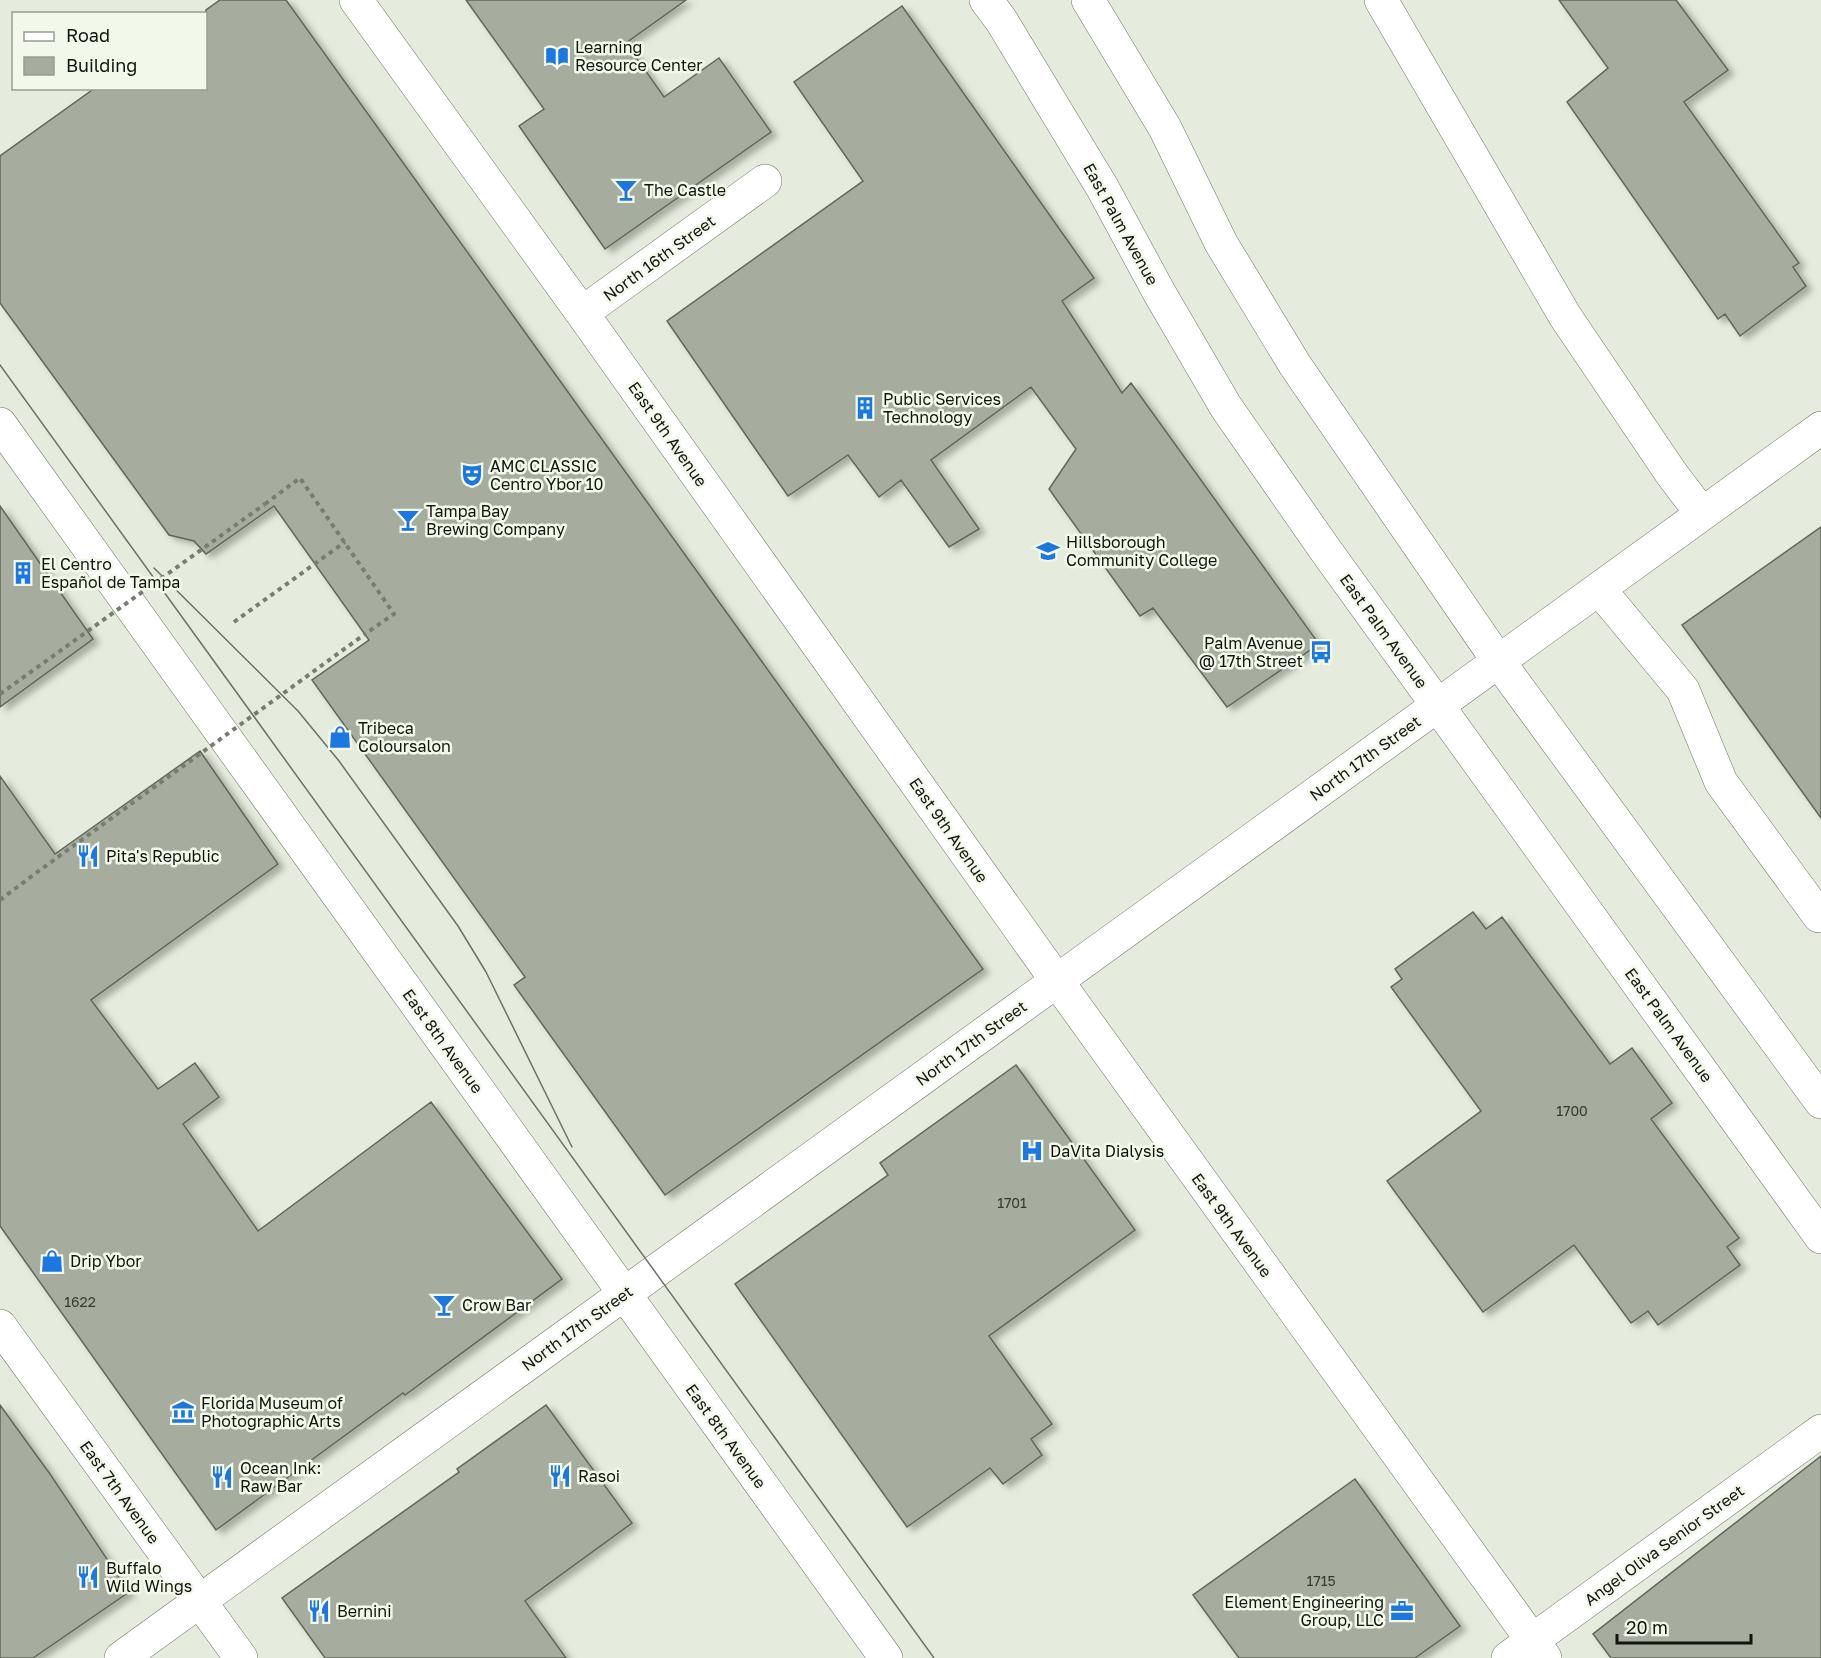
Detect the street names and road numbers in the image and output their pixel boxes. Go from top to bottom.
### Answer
street label: East Palm Avenue [1079,159,1163,289]
street label: North 16th Street [599,211,719,305]
street label: East 9th Avenue [624,378,712,490]
street label: East Palm Avenue [1336,570,1432,692]
street label: North 17th Street [1306,711,1424,805]
street label: East 9th Avenue [905,774,993,886]
street label: East Palm Avenue [1621,964,1717,1086]
street label: East 8th Avenue [398,985,488,1097]
street label: North 17th Street [912,996,1030,1090]
street label: East 9th Avenue [1187,1169,1277,1281]
street label: North 17th Street [518,1281,636,1375]
street label: East 8th Avenue [681,1380,771,1492]
street label: East 7th Avenue [76,1436,164,1548]
street label: Angel Oliva Senior Street [1580,1480,1748,1610]

